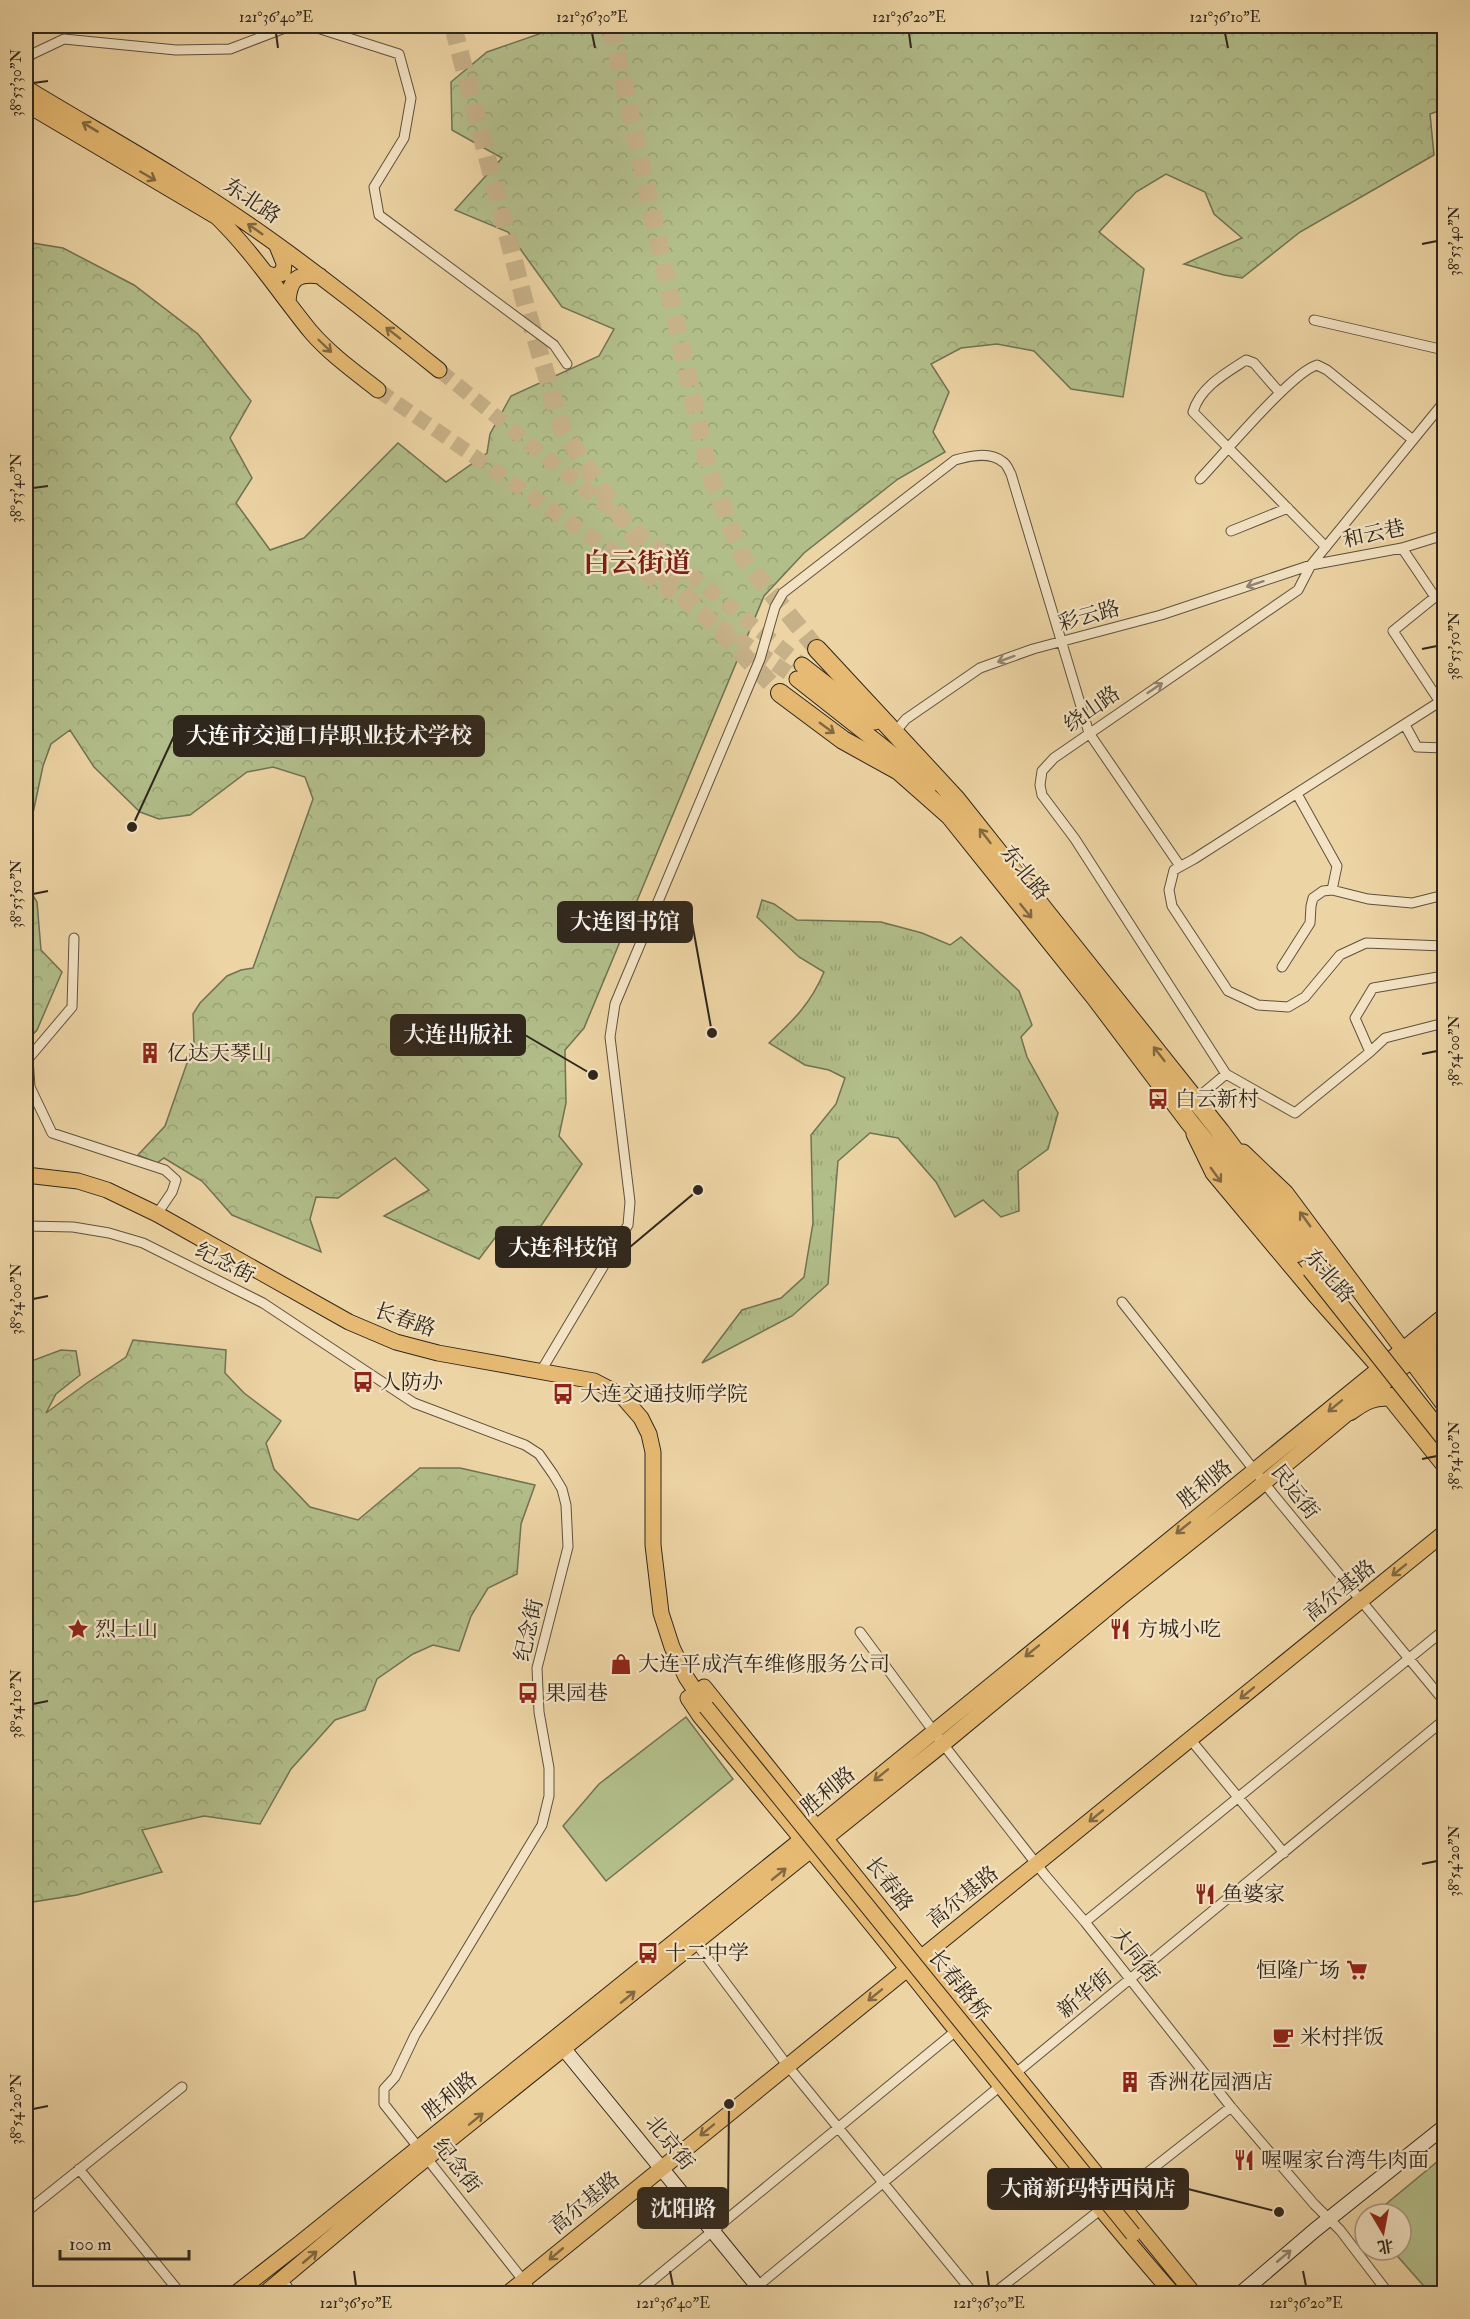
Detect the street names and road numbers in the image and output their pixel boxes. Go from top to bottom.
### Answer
street label: 东北路 [218,172,286,230]
street label: 和云巷 [1340,514,1408,554]
street label: 彩云路 [1055,595,1123,637]
street label: 绕山路 [1058,680,1126,738]
street label: 东北路 [995,840,1055,906]
street label: 纪念街 [191,1237,259,1289]
street label: 东北路 [1298,1243,1360,1309]
street label: 长春路 [371,1297,439,1343]
street label: 胜利路 [1172,1454,1238,1514]
street label: 民运街 [1265,1459,1325,1525]
street label: 高尔基路 [1299,1554,1381,1628]
street label: 纪念街 [509,1596,549,1664]
street label: 胜利路 [795,1761,861,1821]
street label: 长春路 [859,1851,919,1917]
street label: 高尔基路 [922,1860,1004,1934]
street label: 大同街 [1105,1922,1165,1988]
street label: 长春路桥 [922,1944,996,2026]
street label: 新华街 [1052,1964,1118,2024]
street label: 胜利路 [417,2066,483,2126]
street label: 北京街 [640,2110,700,2176]
street label: 纪念街 [427,2133,487,2199]
street label: 高尔基路 [544,2166,626,2240]

